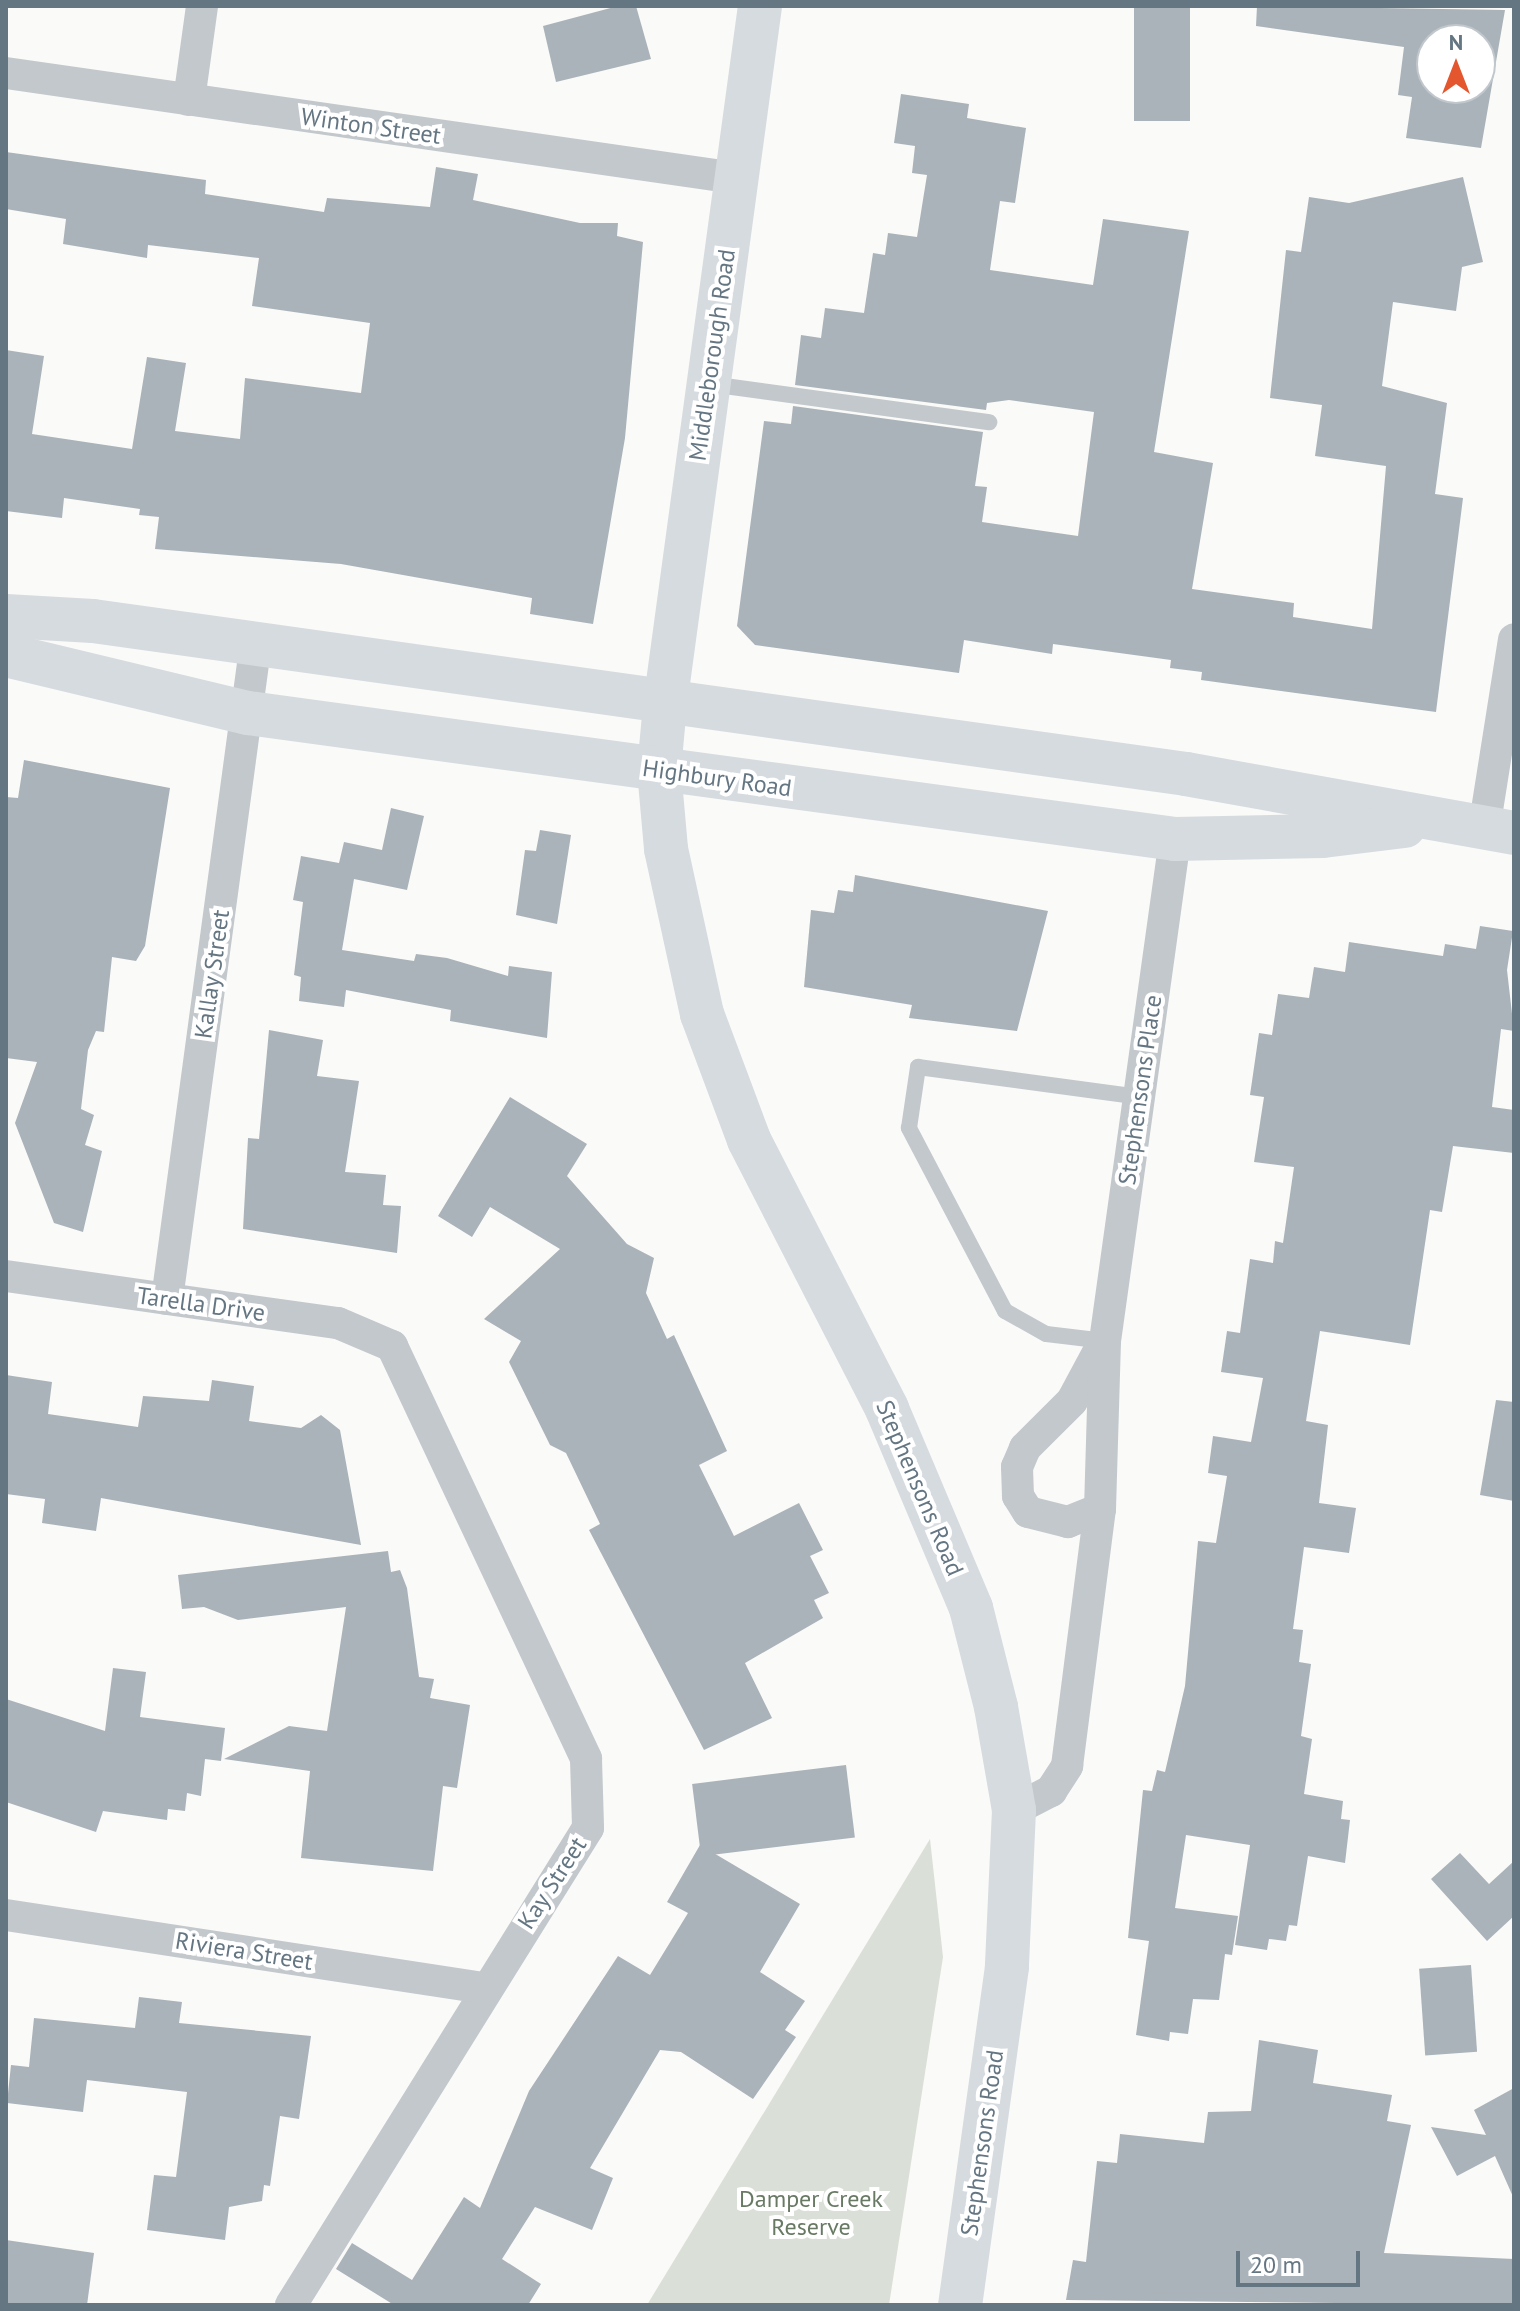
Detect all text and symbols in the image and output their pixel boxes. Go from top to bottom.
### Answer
north arrow [1416,24,1496,104]
text: N [1449,28,1463,56]
street label: Winton Street [299,102,443,150]
street label: Middleborough Road [683,247,741,463]
street label: Highbury Road [640,753,794,803]
street label: Kallay Street [189,907,235,1041]
street label: Stephensons Place [1112,993,1168,1187]
street label: Tarella Drive [135,1281,267,1327]
street label: Stephensons Road [870,1396,970,1580]
street label: Kay Street [511,1831,593,1935]
street label: Riviera Street [173,1926,315,1976]
street label: Stephensons Road [955,2048,1009,2238]
park label: Damper Creek Reserve [739,2185,883,2241]
scale bar [1240,2235,1364,2285]
text: 20 m [1250,2249,1302,2280]

